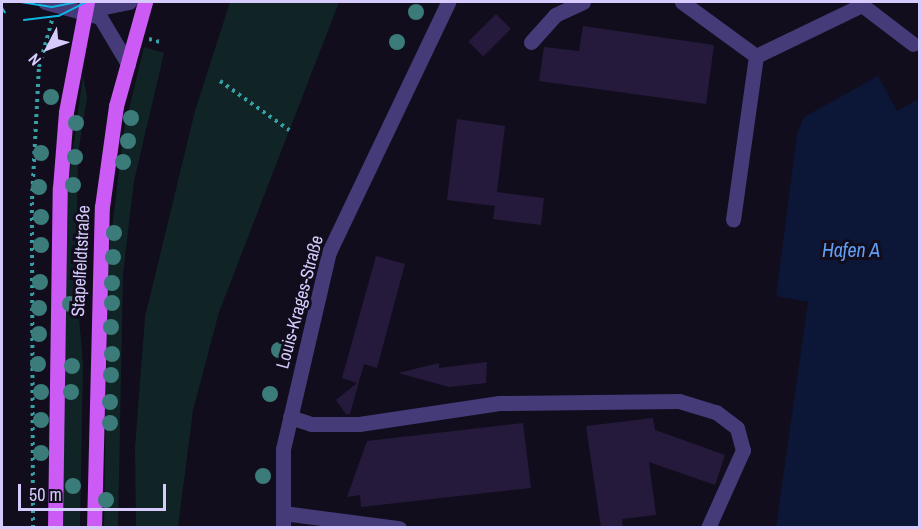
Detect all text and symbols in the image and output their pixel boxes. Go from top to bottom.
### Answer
north arrow [18,18,78,78]
text: N [23,49,46,71]
street label: Stapelfeldtstraße [67,205,95,317]
street label: Louis-Krages-Straße [272,233,328,371]
water label: Hafen A [821,237,881,261]
scale bar [21,472,170,510]
text: 50 m [29,482,62,507]

